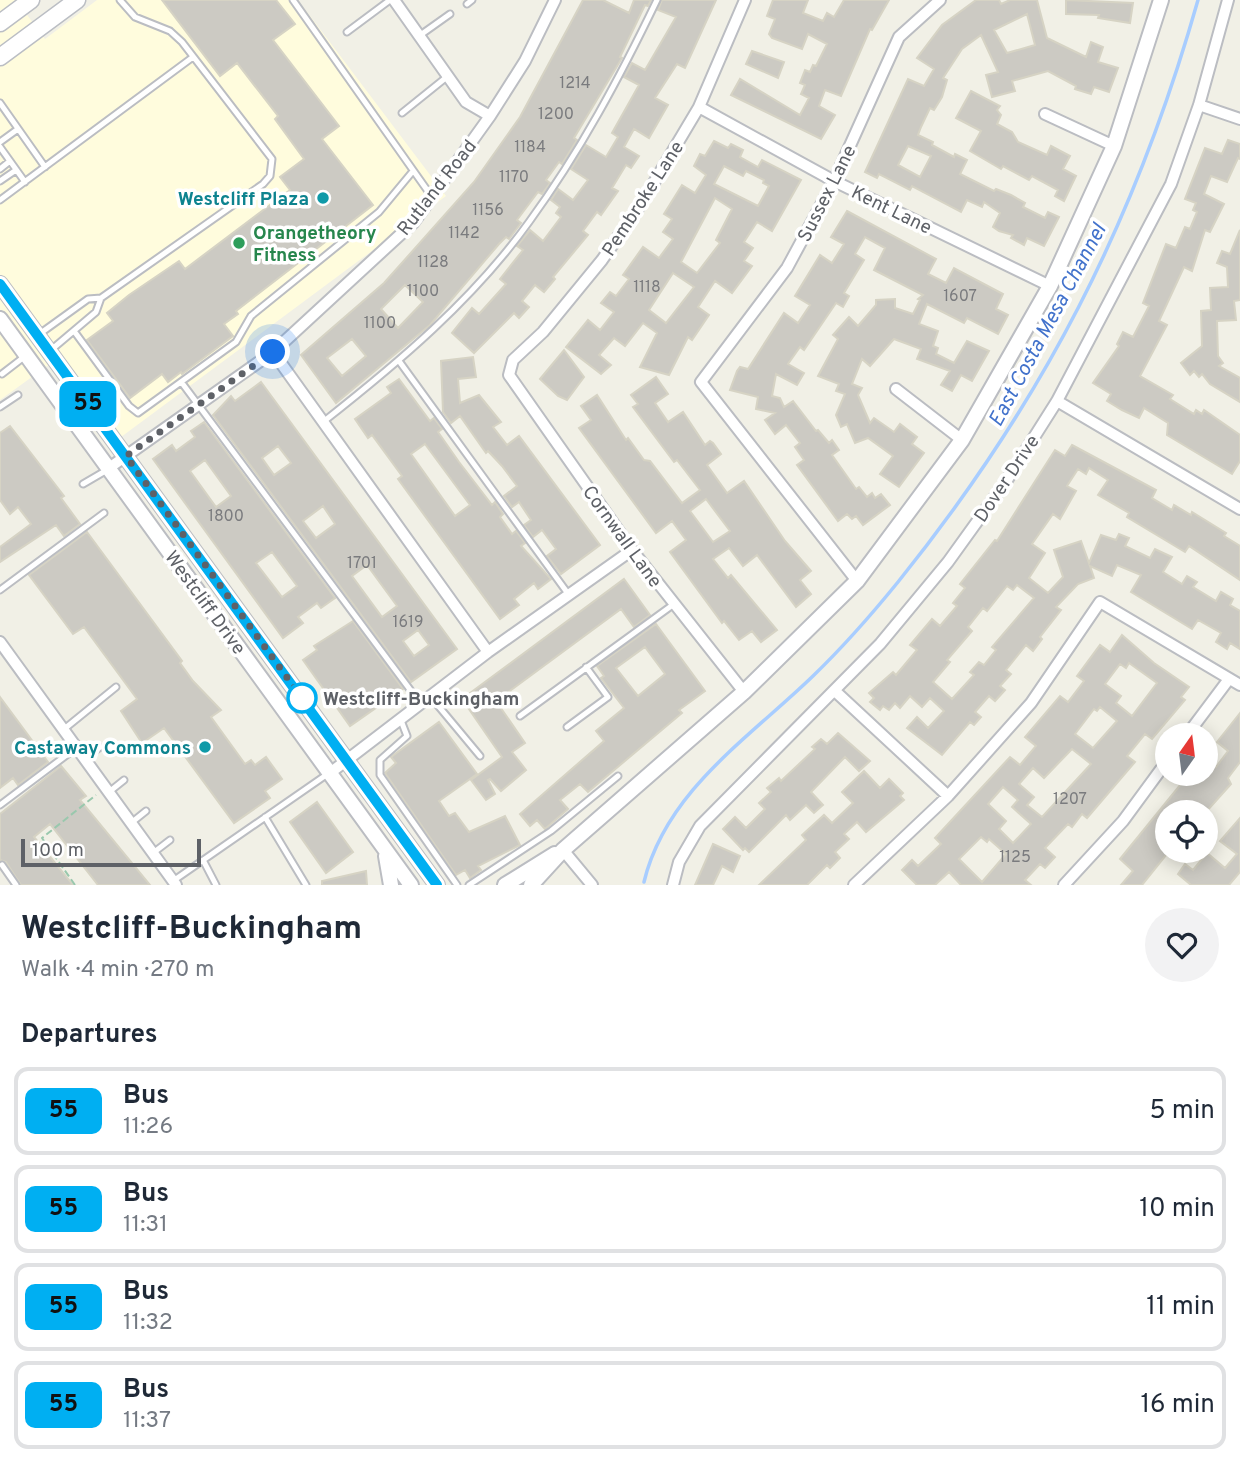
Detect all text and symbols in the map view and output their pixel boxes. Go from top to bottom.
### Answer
house number: 1214 [559,74,591,94]
house number: 1200 [538,105,574,125]
street label: Rutland Road [393,135,482,241]
street label: Pembroke Lane [597,137,690,261]
house number: 1184 [514,138,546,158]
street label: Sussex Lane [793,141,862,246]
house number: 1170 [499,168,529,188]
street label: Kent Lane [847,181,935,241]
place label: Westcliff Plaza [178,188,309,212]
marker: Westcliff Plaza [315,190,331,206]
house number: 1156 [472,201,504,221]
water label: East Costa Mesa Channel [983,218,1114,432]
place label: Orangetheory Fitness [253,222,377,268]
house number: 1142 [448,224,480,244]
marker: Orangetheory Fitness [231,235,247,251]
house number: 1128 [417,253,449,273]
house number: 1118 [633,278,661,298]
house number: 1100 [407,282,439,302]
house number: 1607 [943,287,977,307]
house number: 1100 [364,314,396,334]
your location [255,334,290,369]
line badge: 55 [56,381,119,427]
text: 55 [73,389,103,419]
street label: Dover Drive [970,431,1046,527]
street label: Cornwall Lane [576,481,667,593]
house number: 1800 [208,507,244,527]
street label: Westcliff Drive [159,546,250,660]
house number: 1701 [347,554,377,574]
house number: 1619 [392,613,424,633]
marker: Westcliff-Buckingham [287,683,317,713]
place label: Westcliff-Buckingham [323,688,519,712]
north arrow [1155,723,1218,786]
map controls [1155,723,1218,863]
place label: Castaway Commons [14,737,191,761]
marker: Castaway Commons [197,739,213,755]
house number: 1207 [1053,790,1087,810]
button: locate [1155,800,1218,863]
scale bar [21,836,201,868]
text: 100 m [32,839,84,863]
house number: 1125 [999,848,1031,868]
button: heart [1145,908,1219,982]
text: Westcliff-Buckingham [21,909,362,951]
text: Walk · 4 min · 270 m [21,956,214,985]
text: Departures [21,1019,158,1052]
text: Bus [123,1080,169,1113]
text: 5 min [1149,1095,1215,1128]
text: 55 [49,1096,78,1126]
text: 11:26 [123,1113,173,1142]
text: Bus [123,1178,169,1211]
text: 10 min [1139,1193,1215,1226]
text: 55 [49,1194,78,1224]
text: 11:31 [123,1211,168,1240]
text: Bus [123,1276,169,1309]
text: 11 min [1146,1291,1215,1324]
text: 55 [49,1292,78,1322]
text: 11:32 [123,1309,173,1338]
text: Bus [123,1374,169,1407]
text: 16 min [1140,1389,1215,1422]
text: 55 [49,1390,78,1420]
text: 11:37 [123,1407,171,1436]

